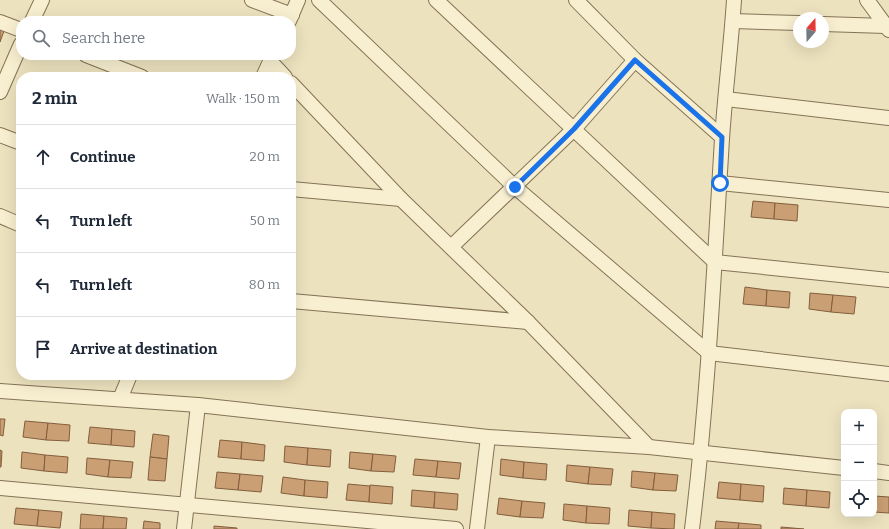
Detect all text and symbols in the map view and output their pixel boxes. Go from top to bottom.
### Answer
north arrow [793,12,829,48]
search box [16,16,296,60]
icon: search [30,27,52,49]
text: Search here [62,29,145,47]
text: 2 min [32,88,77,109]
text: Walk · 150 m [206,91,280,106]
icon: ahead [32,146,54,168]
text: Continue [70,148,136,166]
text: 20 m [250,149,280,164]
route start [711,174,729,192]
route end [506,178,524,196]
icon: left [32,210,54,232]
text: Turn left [70,212,132,230]
text: 50 m [250,213,280,228]
icon: left [32,274,54,296]
text: Turn left [70,276,132,294]
text: 80 m [249,277,280,292]
icon: arrive [32,338,54,360]
text: Arrive at destination [70,340,217,358]
map controls [841,409,877,517]
button: + [841,409,877,445]
button: − [841,445,877,481]
button: locate [841,481,877,517]

